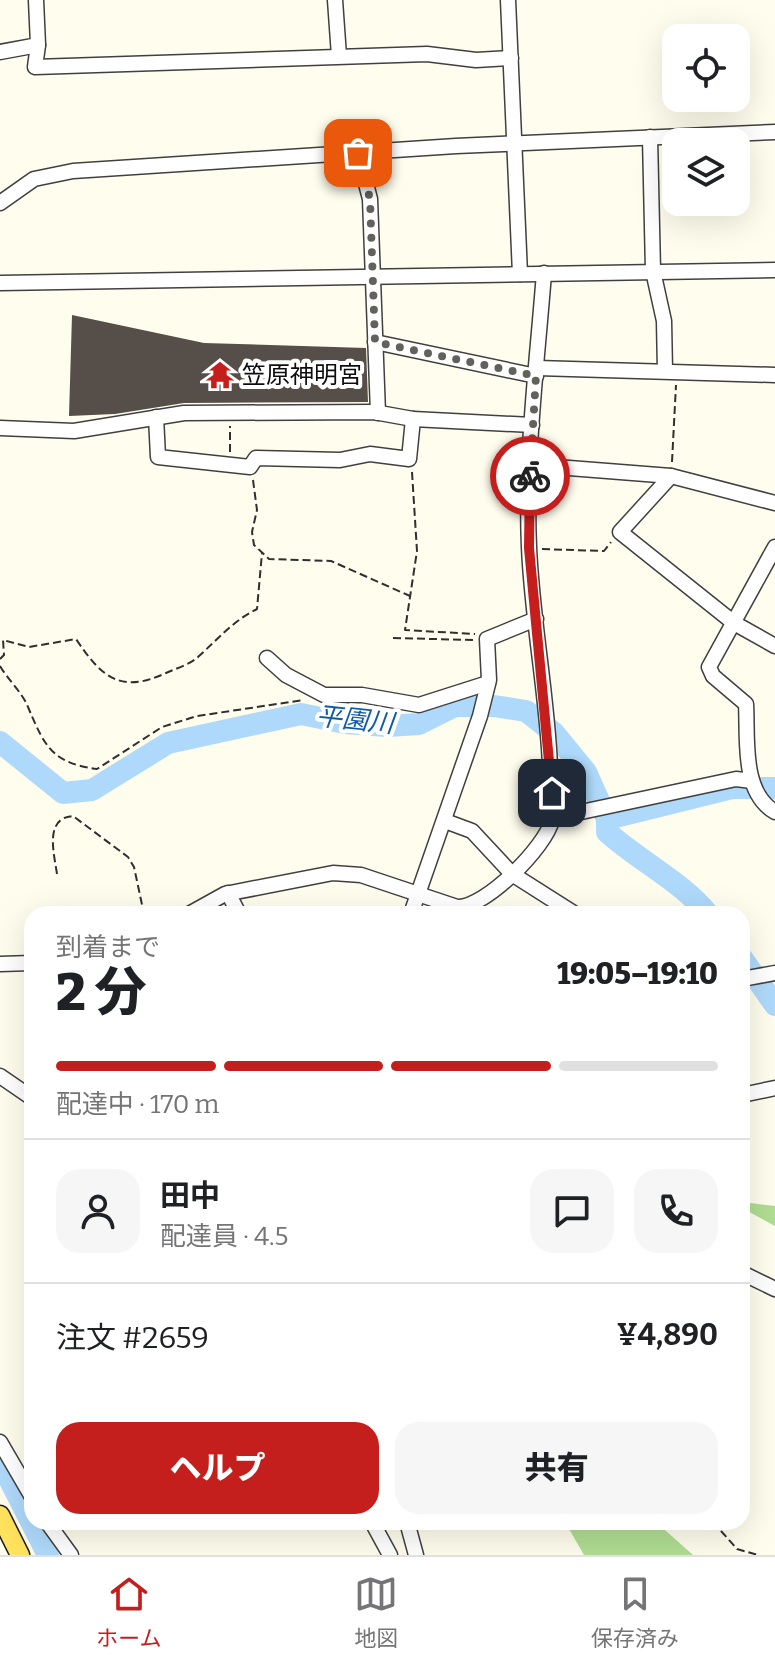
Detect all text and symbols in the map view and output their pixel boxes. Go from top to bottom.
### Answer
map controls [662,24,750,216]
button: locate [662,24,750,112]
pin [324,119,392,187]
button: layers [662,128,750,216]
icon: bag [336,131,380,175]
temple icon: 笠原神明宮 [205,360,235,390]
place label: 笠原神明宮 [242,361,362,389]
courier [490,436,570,516]
icon: bike [508,454,552,498]
water label: 平園川 [315,701,398,740]
pin [518,759,586,827]
icon: home [530,771,574,815]
text: 到着まで [56,932,160,963]
text: 19:05–19:10 [557,956,718,992]
text: 2 分 [56,961,147,1024]
text: 配達中 · 170 m [56,1089,219,1120]
button: person [56,1169,140,1253]
button: chat [530,1169,614,1253]
button: phone [634,1169,718,1253]
text: 田中 [160,1178,220,1214]
text: 配達員 · 4.5 [160,1221,288,1252]
text: ¥4,890 [617,1317,718,1353]
text: 注文 #2659 [56,1320,209,1356]
button: ヘルプ [56,1422,379,1514]
button: 共有 [395,1422,718,1514]
tab: ホーム [96,1572,162,1652]
tab: 地図 [354,1572,398,1652]
tab: 保存済み [591,1572,679,1652]

